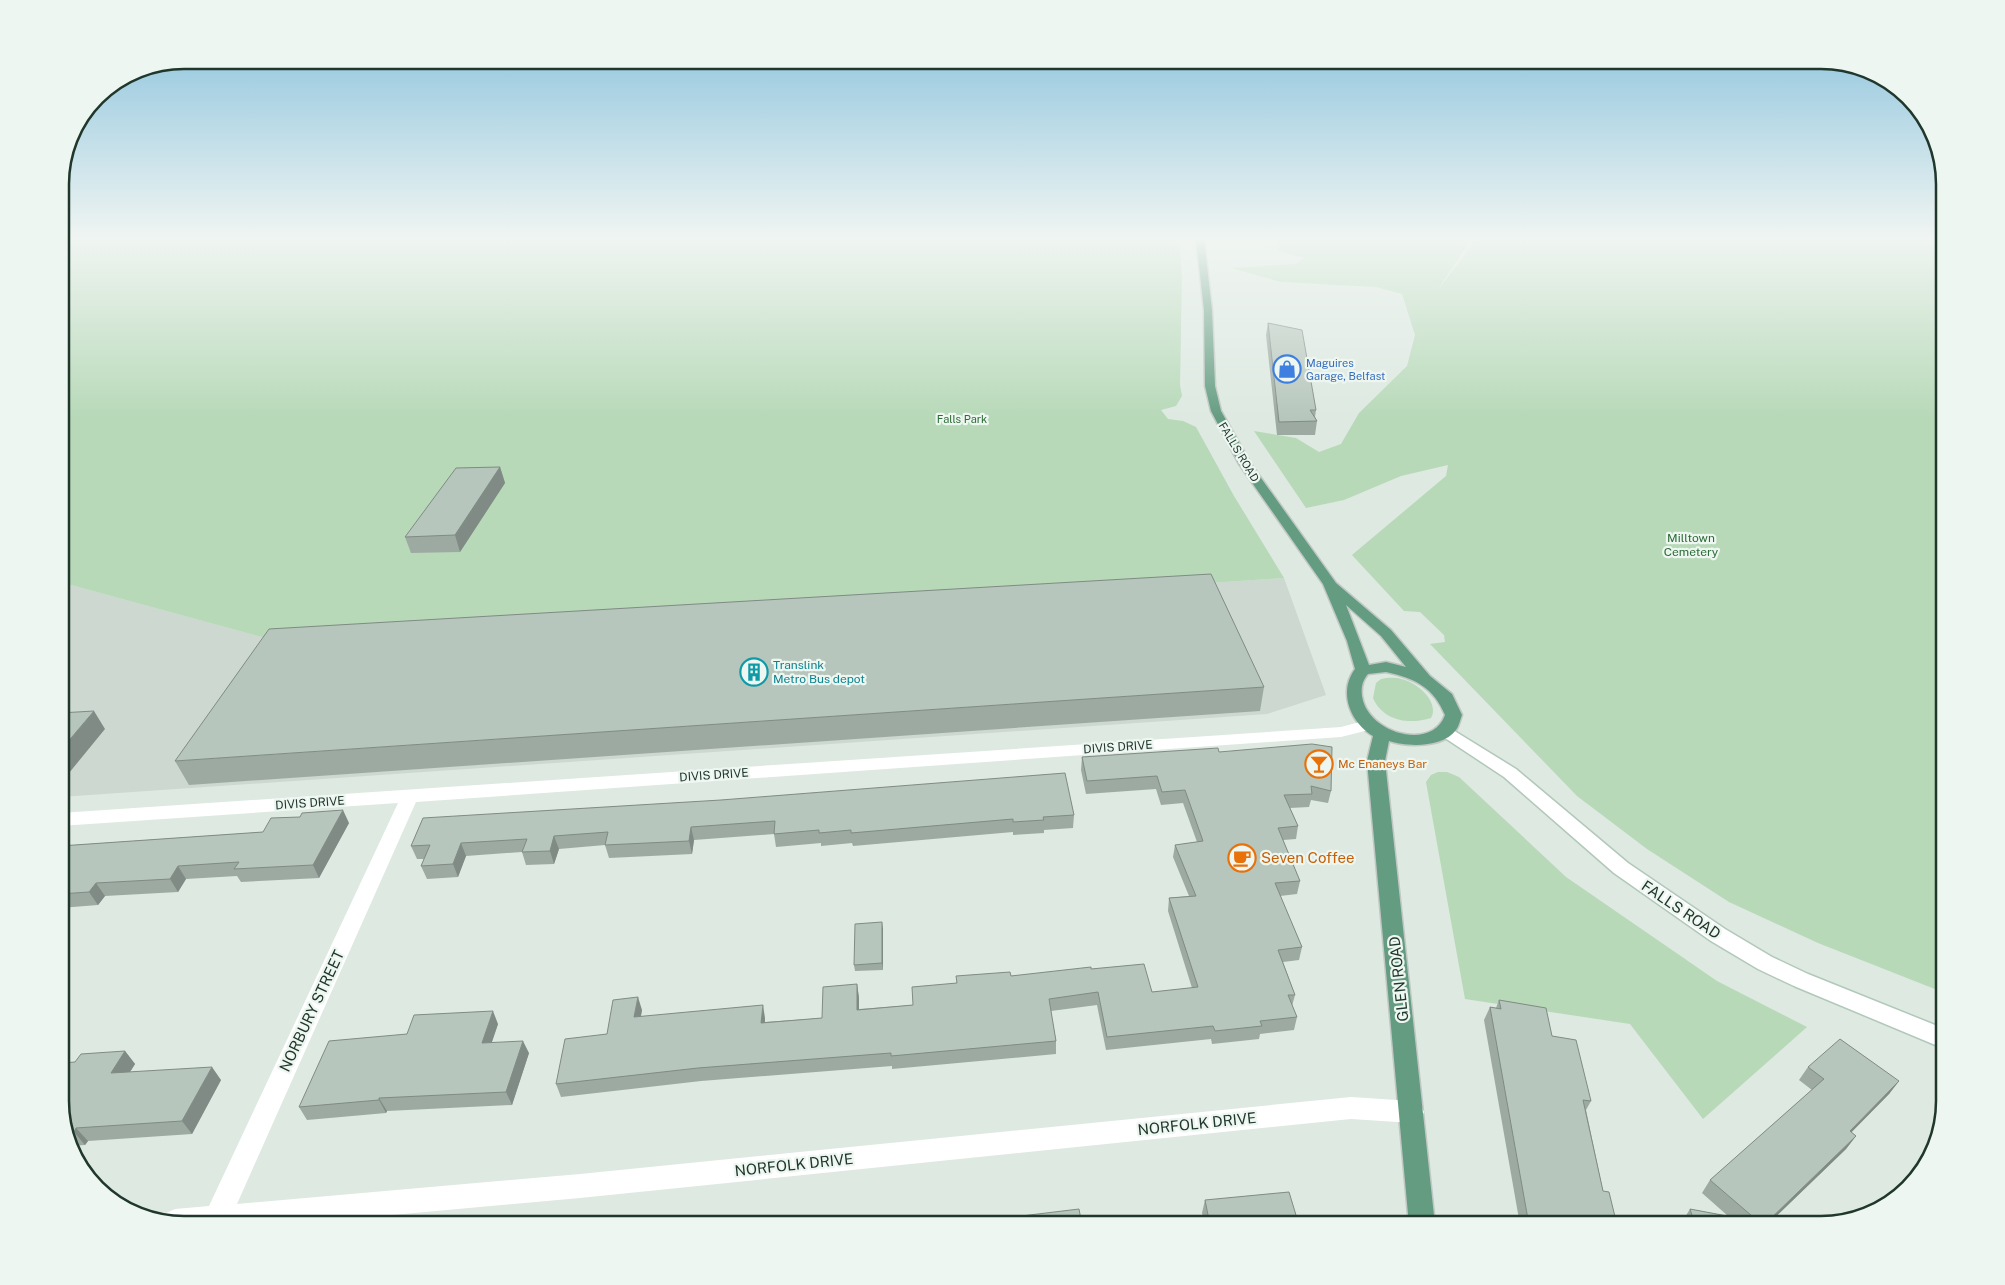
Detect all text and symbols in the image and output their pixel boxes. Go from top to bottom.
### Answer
shop icon: Maguires Garage, Belfast [1272,354,1302,384]
place label: Maguires Garage, Belfast [1306,357,1385,382]
park label: Falls Park [937,413,987,425]
street label: FALLS ROAD [1217,420,1262,484]
park label: Milltown Cemetery [1664,531,1719,559]
building icon: Translink Metro Bus depot [739,657,769,687]
place label: Translink Metro Bus depot [773,658,865,686]
street label: DIVIS DRIVE [1083,738,1153,756]
bar icon: Mc Enaneys Bar [1304,749,1334,779]
place label: Mc Enaneys Bar [1338,757,1427,771]
street label: DIVIS DRIVE [679,766,749,784]
street label: DIVIS DRIVE [275,794,345,812]
cafe icon: Seven Coffee [1227,843,1257,873]
place label: Seven Coffee [1261,849,1355,866]
street label: FALLS ROAD [1639,877,1724,942]
street label: GLEN ROAD [1386,936,1411,1022]
street label: NORBURY STREET [276,947,347,1074]
street label: NORFOLK DRIVE [1137,1109,1257,1138]
street label: NORFOLK DRIVE [734,1150,854,1179]

